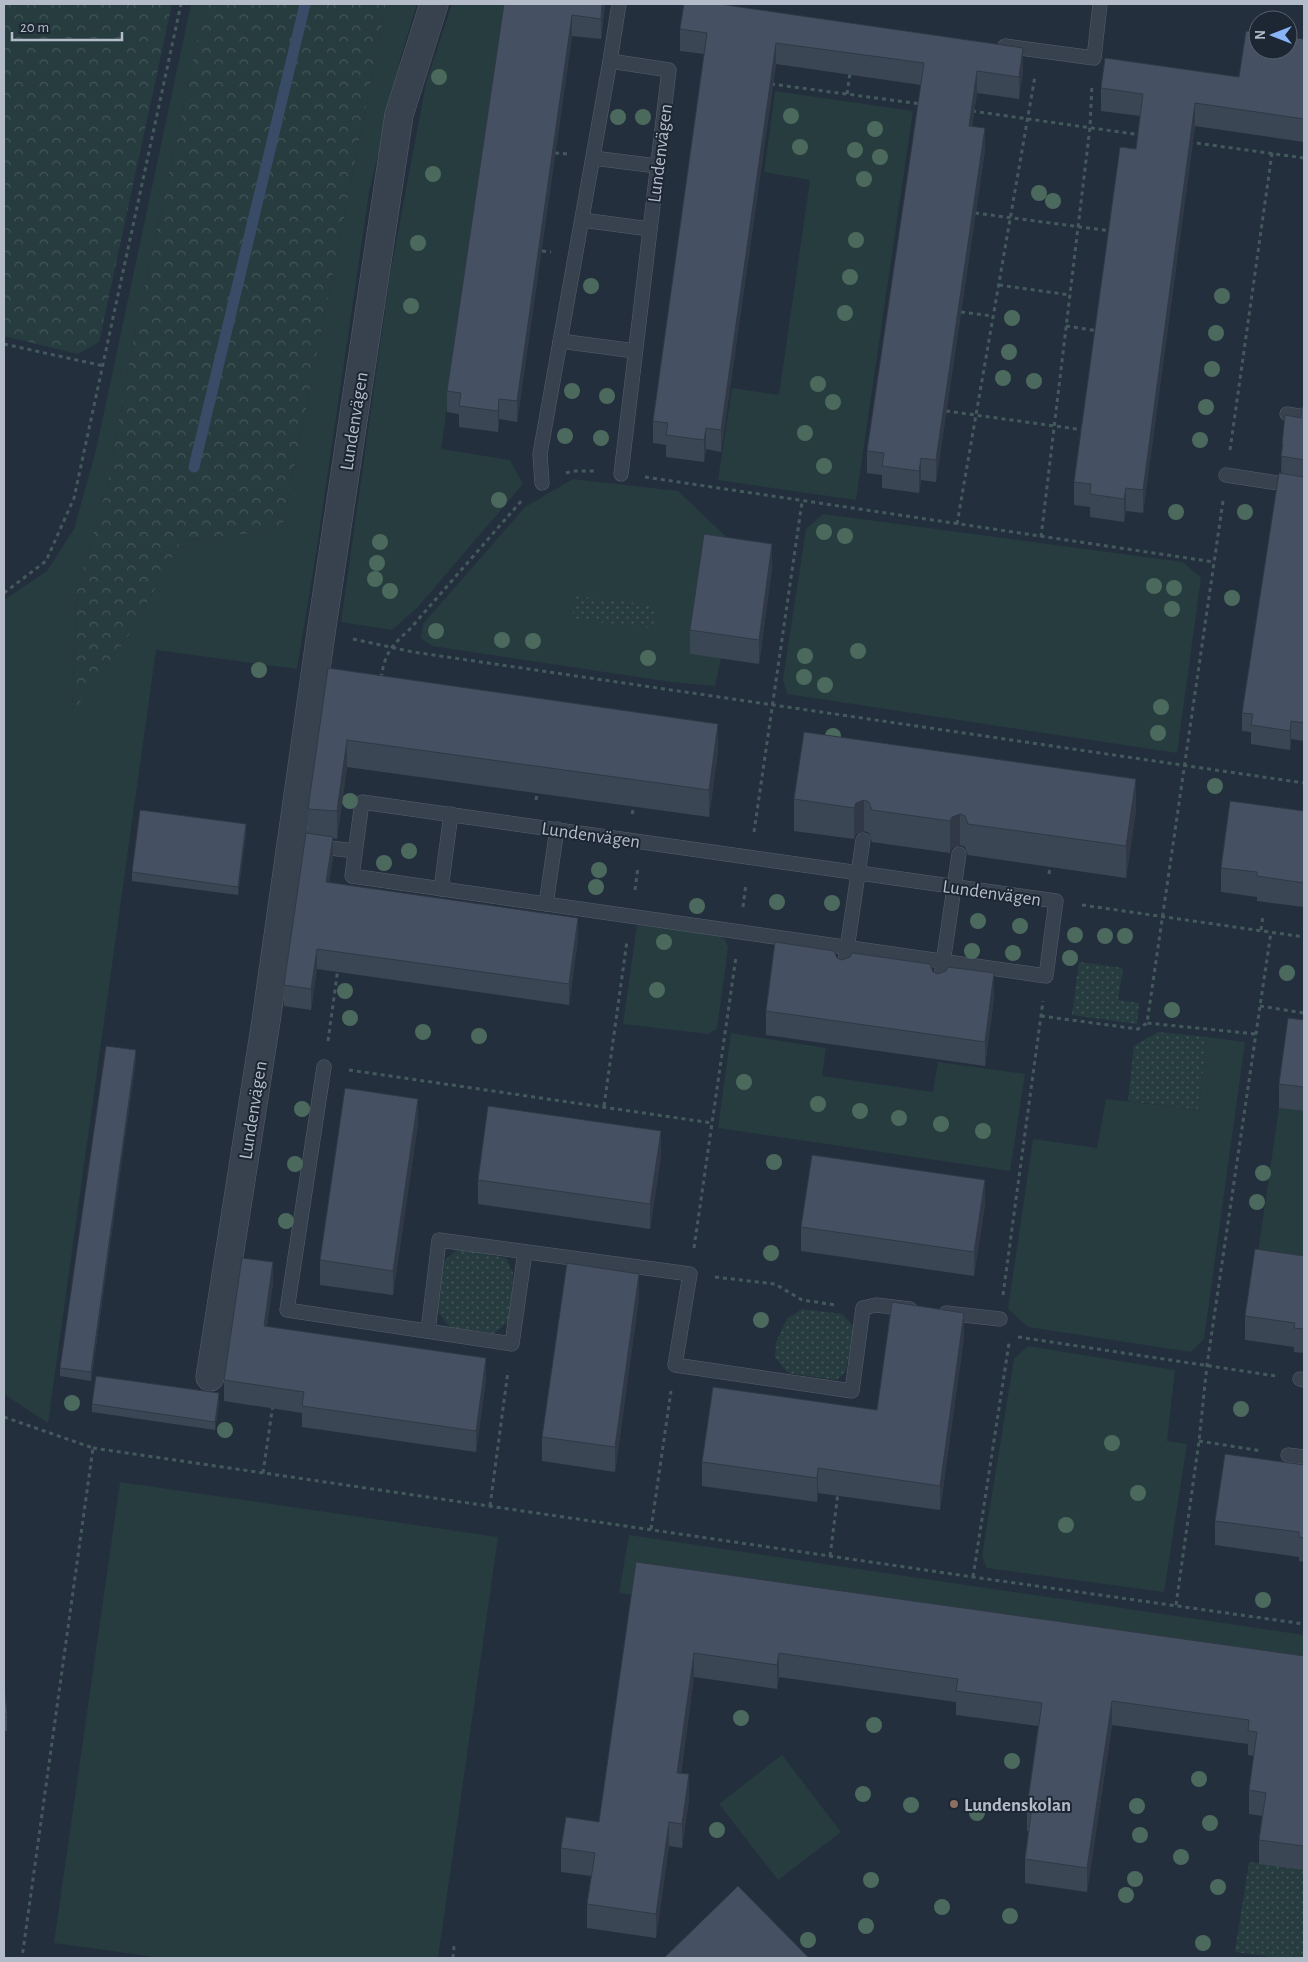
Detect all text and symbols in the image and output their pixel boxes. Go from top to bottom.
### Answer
scale bar [12,10,122,42]
north arrow [1248,10,1298,60]
text: 20 m [20,20,49,35]
text: N [1254,30,1268,40]
street label: Lundenvägen [645,103,676,204]
street label: Lundenvägen [337,371,372,472]
street label: Lundenvägen [540,819,641,852]
street label: Lundenvägen [941,877,1042,910]
street label: Lundenvägen [236,1060,271,1161]
place label: Lundenskolan [964,1796,1071,1815]
marker: Lundenskolan [948,1798,960,1810]

